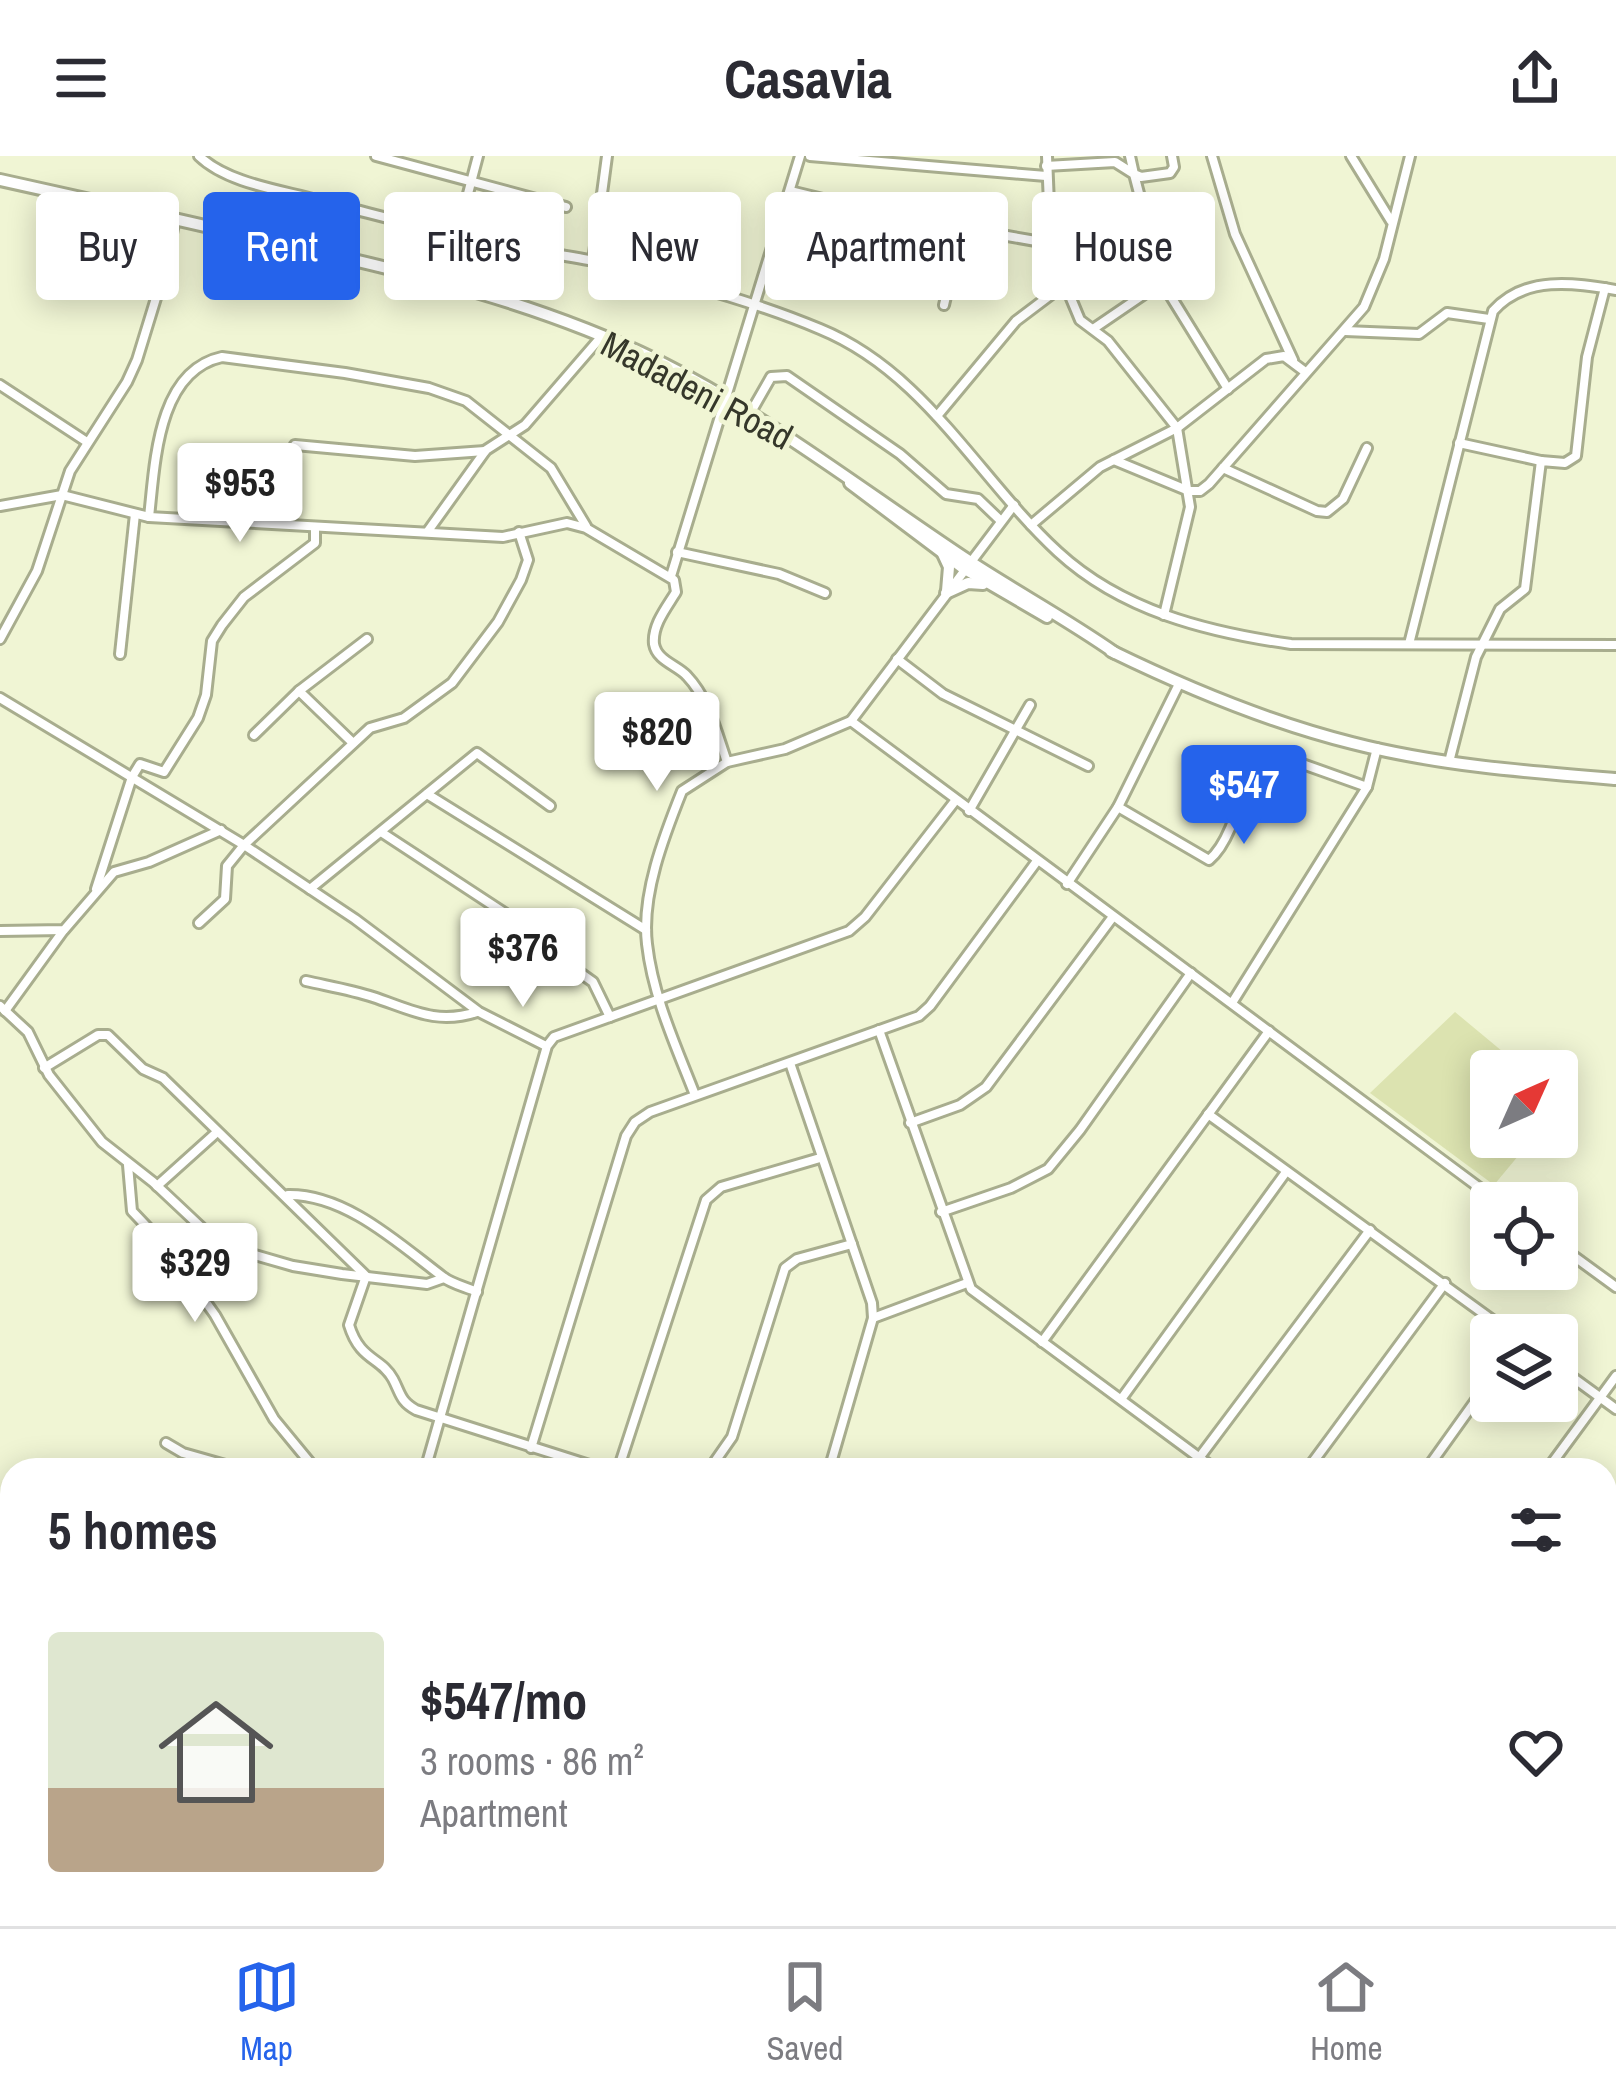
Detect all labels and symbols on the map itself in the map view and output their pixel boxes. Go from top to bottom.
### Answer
street label: Madadeni Road [593,320,801,460]
pin: $953 [169,443,311,545]
pin: $820 [586,692,728,794]
pin: $547 [1173,745,1315,847]
pin: $376 [452,908,594,1010]
north arrow [1470,1050,1578,1158]
pin: $329 [124,1223,266,1325]

